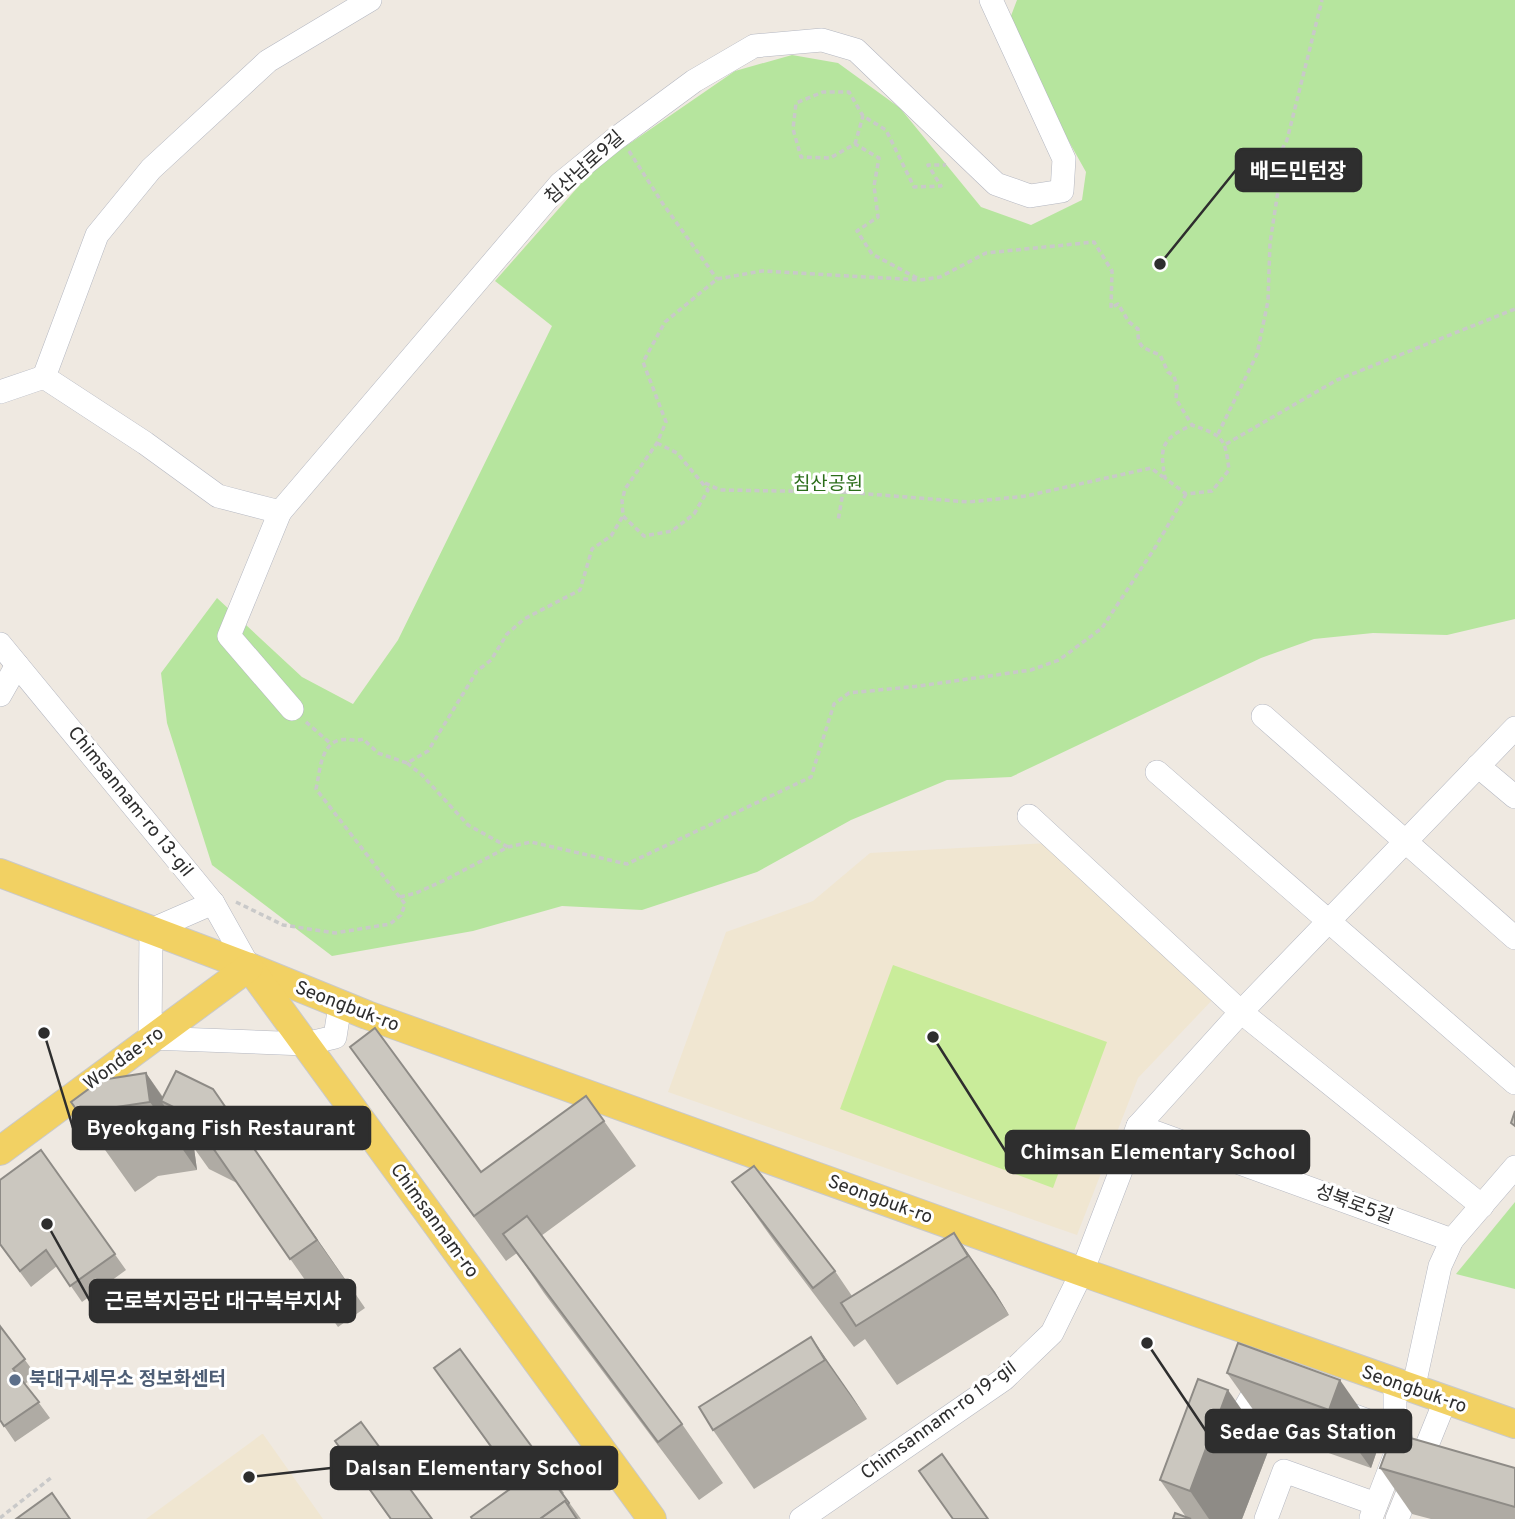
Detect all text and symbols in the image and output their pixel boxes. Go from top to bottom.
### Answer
street label: 침산남로9길 [540,126,630,210]
callout: 배드민턴장 [1236,149,1361,191]
text: 배드민턴장 [1250,159,1346,186]
park label: 침산공원 [793,473,863,497]
street label: Chimsannam-ro 13-gil [62,722,198,882]
street label: Seongbuk-ro [291,976,403,1038]
street label: Wondae-ro [79,1022,169,1096]
callout: Byeokgang Fish Restaurant [73,1107,370,1149]
text: Byeokgang Fish Restaurant [86,1116,356,1143]
callout: Chimsan Elementary School [1006,1131,1309,1173]
text: Chimsan Elementary School [1020,1140,1296,1167]
street label: Chimsannam-ro [384,1159,484,1283]
street label: Seongbuk-ro [824,1170,936,1230]
street label: 성북로5길 [1311,1180,1397,1230]
callout: 근로복지공단 대구북부지사 [90,1280,355,1322]
text: 근로복지공단 대구북부지사 [104,1289,342,1316]
street label: Chimsannam-ro 19-gil [856,1356,1022,1486]
street label: Seongbuk-ro [1358,1361,1470,1419]
place label: 북대구세무소 정보화센터 [29,1368,226,1392]
marker: 북대구세무소 정보화센터 [7,1372,23,1388]
callout: Sedae Gas Station [1206,1410,1411,1452]
text: Sedae Gas Station [1219,1420,1397,1447]
callout: Dalsan Elementary School [331,1447,617,1489]
text: Dalsan Elementary School [345,1456,603,1483]

